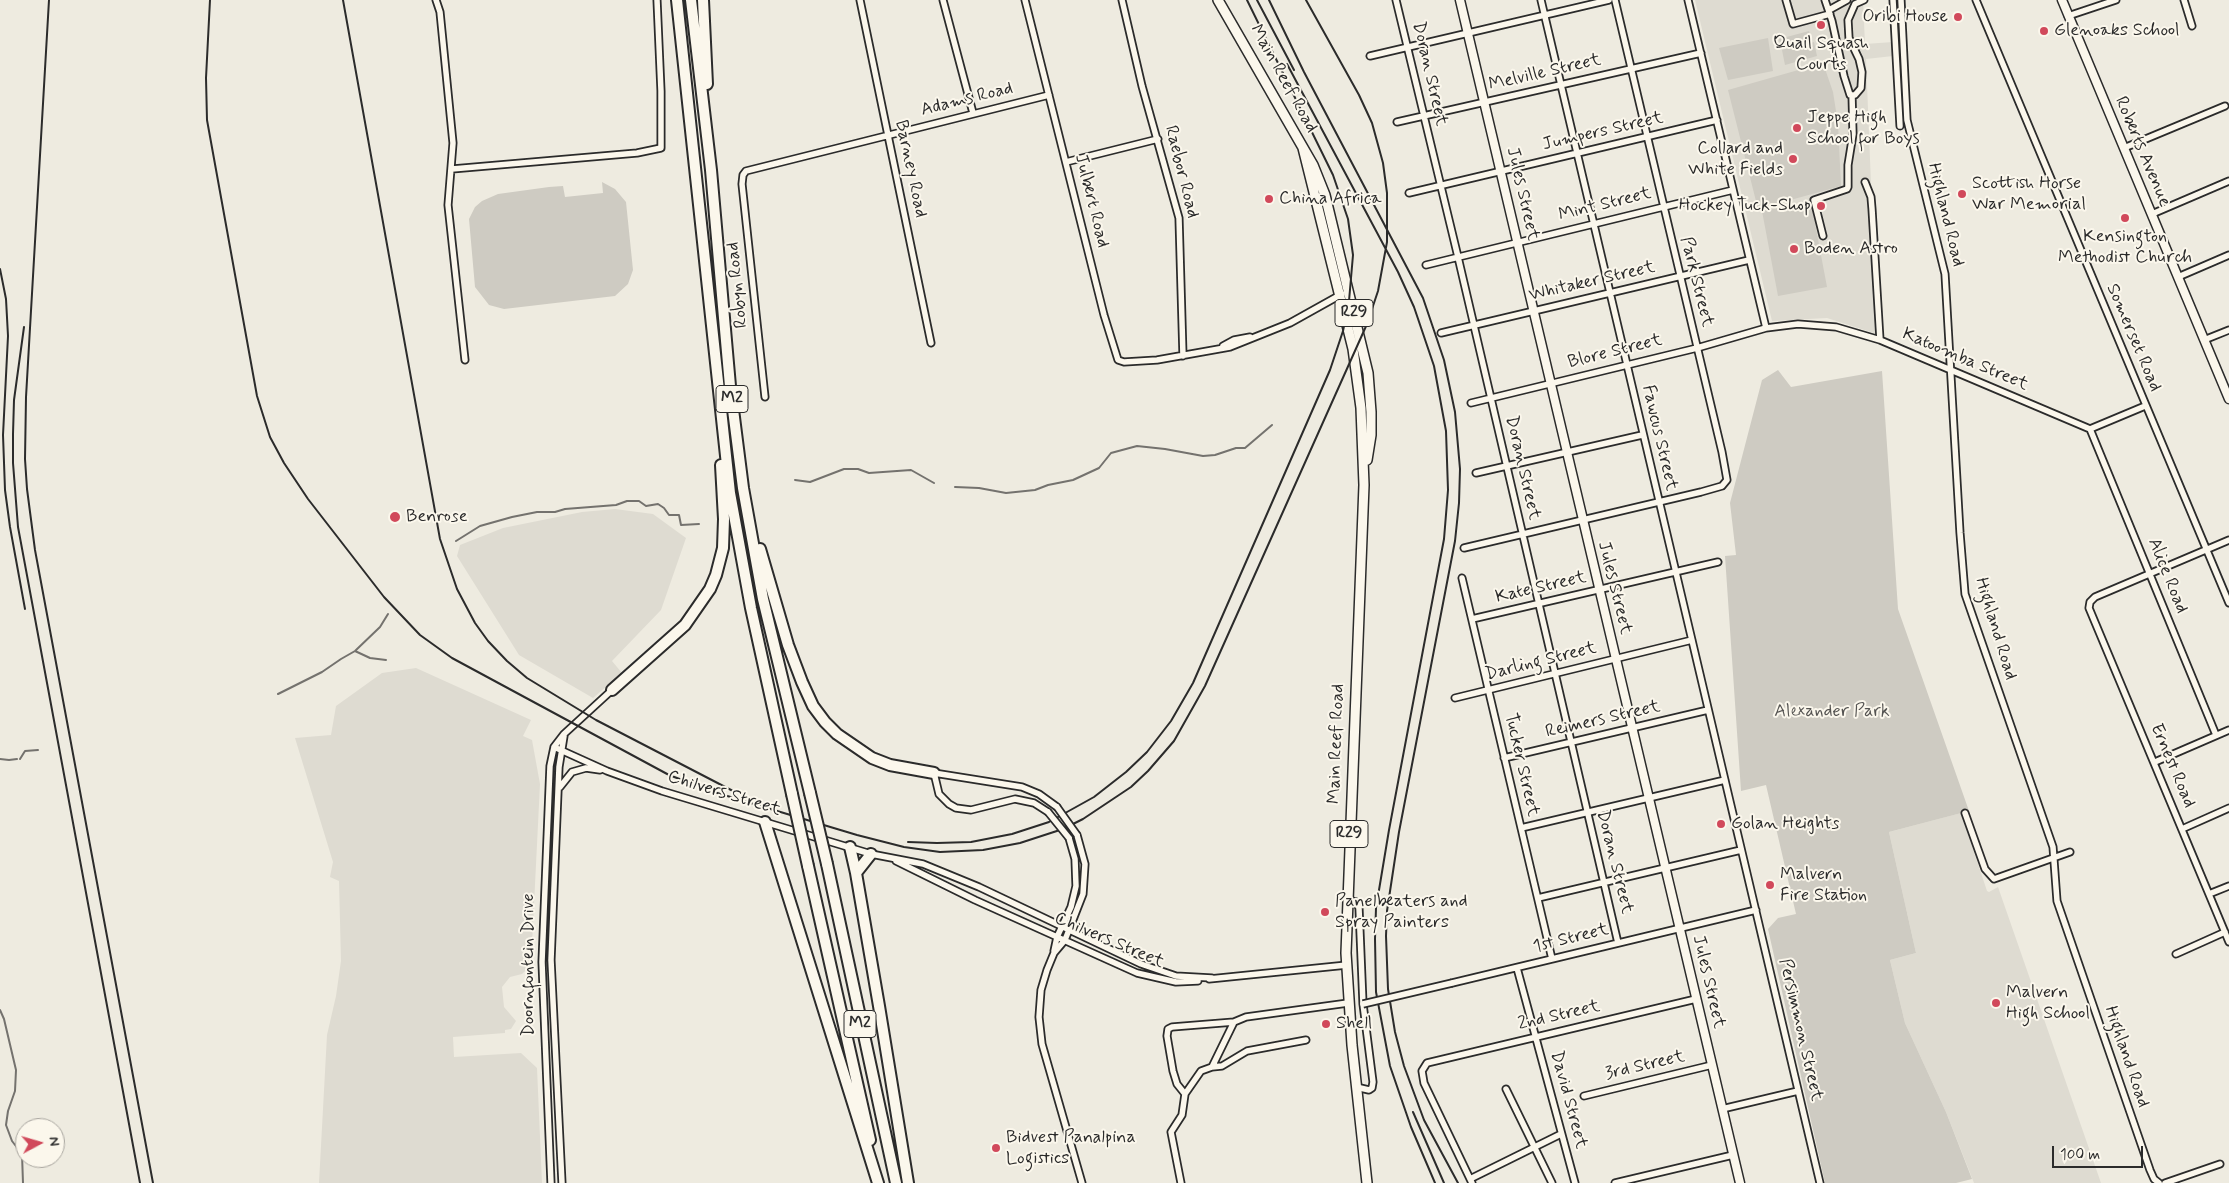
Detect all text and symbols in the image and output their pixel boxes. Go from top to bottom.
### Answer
place label: Oribi House [1862,6,1948,28]
marker: Oribi House [1952,11,1964,23]
marker: Quail Squash Courts [1815,19,1827,31]
street label: Doran Street [1407,20,1451,128]
place label: Glenoaks School [2054,20,2179,42]
street label: Main Reef Road [1244,21,1322,137]
marker: Glenoaks School [2038,25,2050,37]
place label: Quail Squash Courts [1773,33,1869,76]
street label: Melville Street [1487,50,1603,96]
street label: Adams Road [919,78,1015,122]
street label: Roberts Avenue [2109,94,2175,210]
place label: Jeppe High School for Boys [1807,107,1920,150]
street label: Jumpers Street [1541,108,1665,156]
street label: Barney Road [889,118,931,220]
marker: Jeppe High School for Boys [1791,122,1803,134]
street label: Raebor Road [1159,123,1203,221]
place label: Collard and White Fields [1688,138,1783,180]
street label: Jules Street [1501,145,1543,243]
street label: Julbert Road [1069,152,1113,250]
marker: Collard and White Fields [1787,153,1799,165]
street label: Highland Road [1922,161,1968,269]
place label: Scottish Horse War Memorial [1972,173,2086,215]
street label: Mint Street [1556,183,1654,227]
place label: China Africa [1279,188,1382,210]
marker: Scottish Horse War Memorial [1956,188,1968,200]
marker: China Africa [1263,193,1275,205]
place label: Hockey Tuck-Shop [1679,195,1811,217]
marker: Hockey Tuck-Shop [1815,200,1827,212]
marker: Kensington Methodist Church [2119,212,2131,224]
place label: Kensington Methodist Church [2058,226,2192,268]
street label: Park Street [1674,235,1718,329]
place label: Boden Astro [1804,238,1898,260]
street label: Robyn Road [723,241,753,329]
marker: Boden Astro [1788,243,1800,255]
street label: Whitaker Street [1527,257,1657,307]
street label: Somerset Road [2101,281,2165,395]
road number: R29 [1335,300,1373,326]
street label: Katoomba Street [1899,324,2031,396]
street label: Blore Street [1566,330,1664,374]
street label: Fawcus Street [1636,383,1682,493]
road number: M2 [716,386,748,412]
street label: Doran Street [1500,414,1544,522]
place label: Benrose [406,506,468,528]
marker: Benrose [388,510,402,524]
street label: Alice Road [2142,535,2192,617]
street label: Jules Street [1592,539,1636,637]
street label: Kate Street [1494,567,1588,609]
street label: Highland Road [1969,575,2021,683]
street label: Darling Street [1483,638,1599,686]
street label: Main Reef Road [1324,683,1350,805]
street label: Reimers Street [1544,696,1662,744]
park label: Alexander Park [1774,701,1890,723]
street label: Tucker Street [1499,711,1543,819]
street label: Ernest Road [2145,721,2199,811]
street label: Chilvers Street [665,767,783,821]
street label: Doran Street [1591,808,1637,916]
place label: Golan Heights [1731,813,1839,835]
marker: Golan Heights [1715,818,1727,830]
road number: R29 [1330,821,1368,848]
place label: Malvern Fire Station [1780,864,1867,906]
marker: Malvern Fire Station [1764,879,1776,891]
place label: Panelbeaters and Spray Painters [1335,891,1468,934]
street label: Doornfontein Drive [518,893,540,1037]
marker: Panelbeaters and Spray Painters [1319,906,1331,918]
street label: Chilvers Street [1051,908,1167,974]
street label: 1st Street [1531,919,1611,959]
street label: Jules Street [1687,933,1729,1031]
street label: Persimmon Street [1773,957,1827,1103]
place label: Malvern High School [2006,982,2090,1024]
street label: 2nd Street [1516,996,1602,1036]
marker: Malvern High School [1990,997,2002,1009]
street label: Highland Road [2099,1003,2153,1111]
road number: M2 [844,1011,876,1038]
place label: Shell [1336,1013,1372,1035]
marker: Shell [1320,1018,1332,1030]
street label: 3rd Street [1603,1046,1687,1086]
street label: David Street [1545,1049,1591,1151]
north arrow [15,1118,65,1168]
place label: Bidvest Panalpina Logistics [1006,1127,1136,1170]
text: N [44,1136,63,1147]
scale bar [2054,1136,2145,1168]
marker: Bidvest Panalpina Logistics [990,1142,1002,1154]
text: 100 m [2060,1145,2100,1165]

